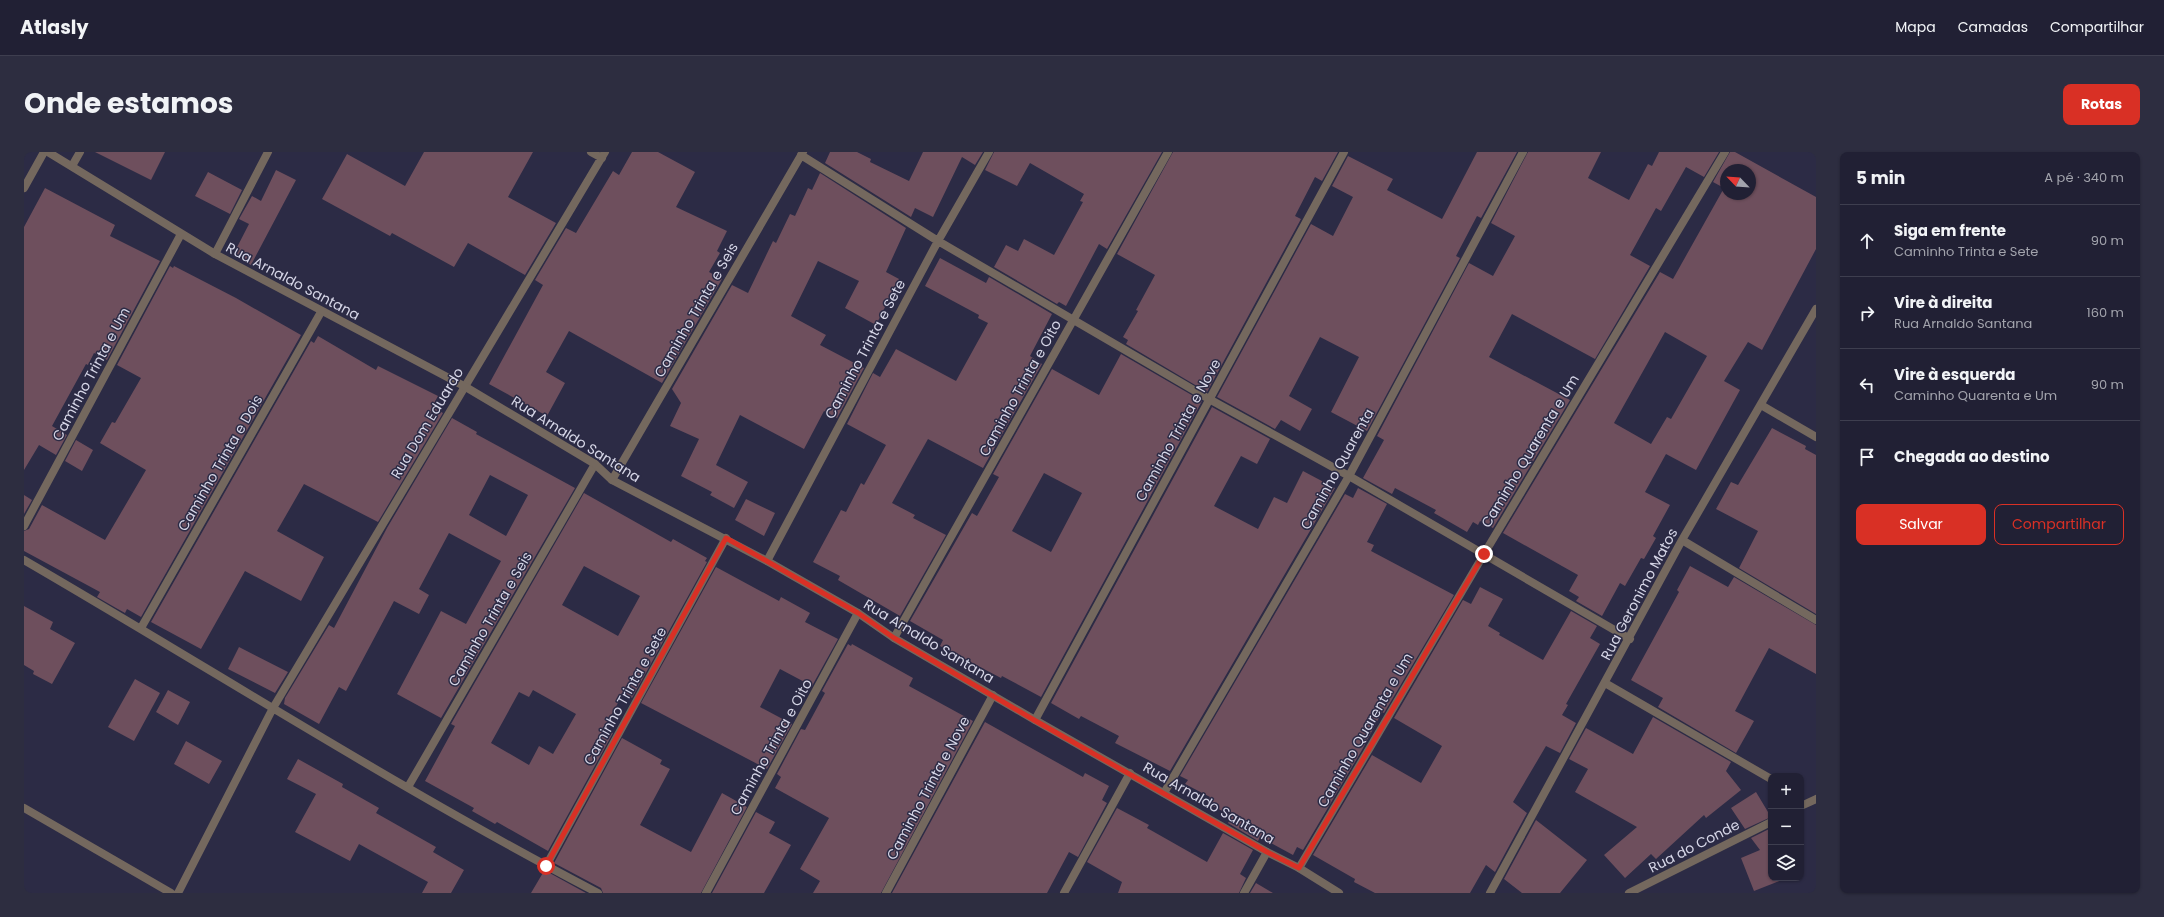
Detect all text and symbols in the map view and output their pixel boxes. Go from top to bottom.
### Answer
text: Atlasly [20,14,88,41]
text: Mapa [1895,17,1936,37]
text: Camadas [1958,17,2028,37]
text: Compartilhar [2050,17,2144,37]
text: Onde estamos [24,84,233,123]
button: Rotas [2063,84,2140,125]
north arrow [1720,164,1756,200]
text: 5 min [1856,166,1905,190]
text: A pé · 340 m [2044,168,2124,187]
text: Siga em frente [1894,220,2006,241]
icon: ahead [1856,230,1878,252]
text: 90 m [2091,231,2124,250]
street label: Rua Arnaldo Santana [223,237,363,325]
street label: Caminho Trinta e Seis [649,239,743,381]
text: Caminho Trinta e Sete [1894,242,2038,261]
street label: Caminho Trinta e Sete [820,275,910,422]
text: Vire à direita [1894,292,1993,313]
icon: right [1856,302,1878,324]
text: 160 m [2087,303,2124,322]
street label: Caminho Trinta e Um [47,304,135,444]
text: Rua Arnaldo Santana [1894,314,2032,333]
street label: Caminho Trinta e Oito [974,316,1066,460]
street label: Caminho Trinta e Nove [1130,355,1226,505]
street label: Rua Dom Eduardo [386,364,468,482]
text: Vire à esquerda [1894,364,2016,385]
street label: Caminho Quarenta e Um [1476,371,1584,531]
icon: left [1856,374,1878,396]
text: 90 m [2091,375,2124,394]
text: Caminho Quarenta e Um [1894,386,2057,405]
street label: Caminho Trinta e Dois [173,391,267,535]
street label: Rua Arnaldo Santana [508,391,644,487]
street label: Caminho Quarenta [1295,405,1379,533]
icon: arrive [1856,446,1878,468]
text: Chegada ao destino [1894,446,2050,467]
button: Salvar [1856,504,1986,545]
button: Compartilhar [1994,504,2124,545]
street label: Rua Geronimo Matos [1596,524,1682,664]
route end [1475,545,1493,563]
street label: Caminho Trinta e Seis [443,548,537,690]
street label: Rua Arnaldo Santana [860,594,998,688]
street label: Caminho Trinta e Sete [579,623,672,769]
street label: Caminho Quarenta e Um [1312,649,1418,811]
street label: Caminho Trinta e Oito [725,675,817,819]
street label: Caminho Trinta e Nove [882,712,975,863]
street label: Rua Arnaldo Santana [1139,757,1279,849]
map controls [1768,773,1804,881]
button: + [1768,773,1804,809]
button: − [1768,809,1804,845]
street label: Rua do Conde [1645,814,1743,878]
button: layers [1768,845,1804,881]
route start [537,857,555,875]

